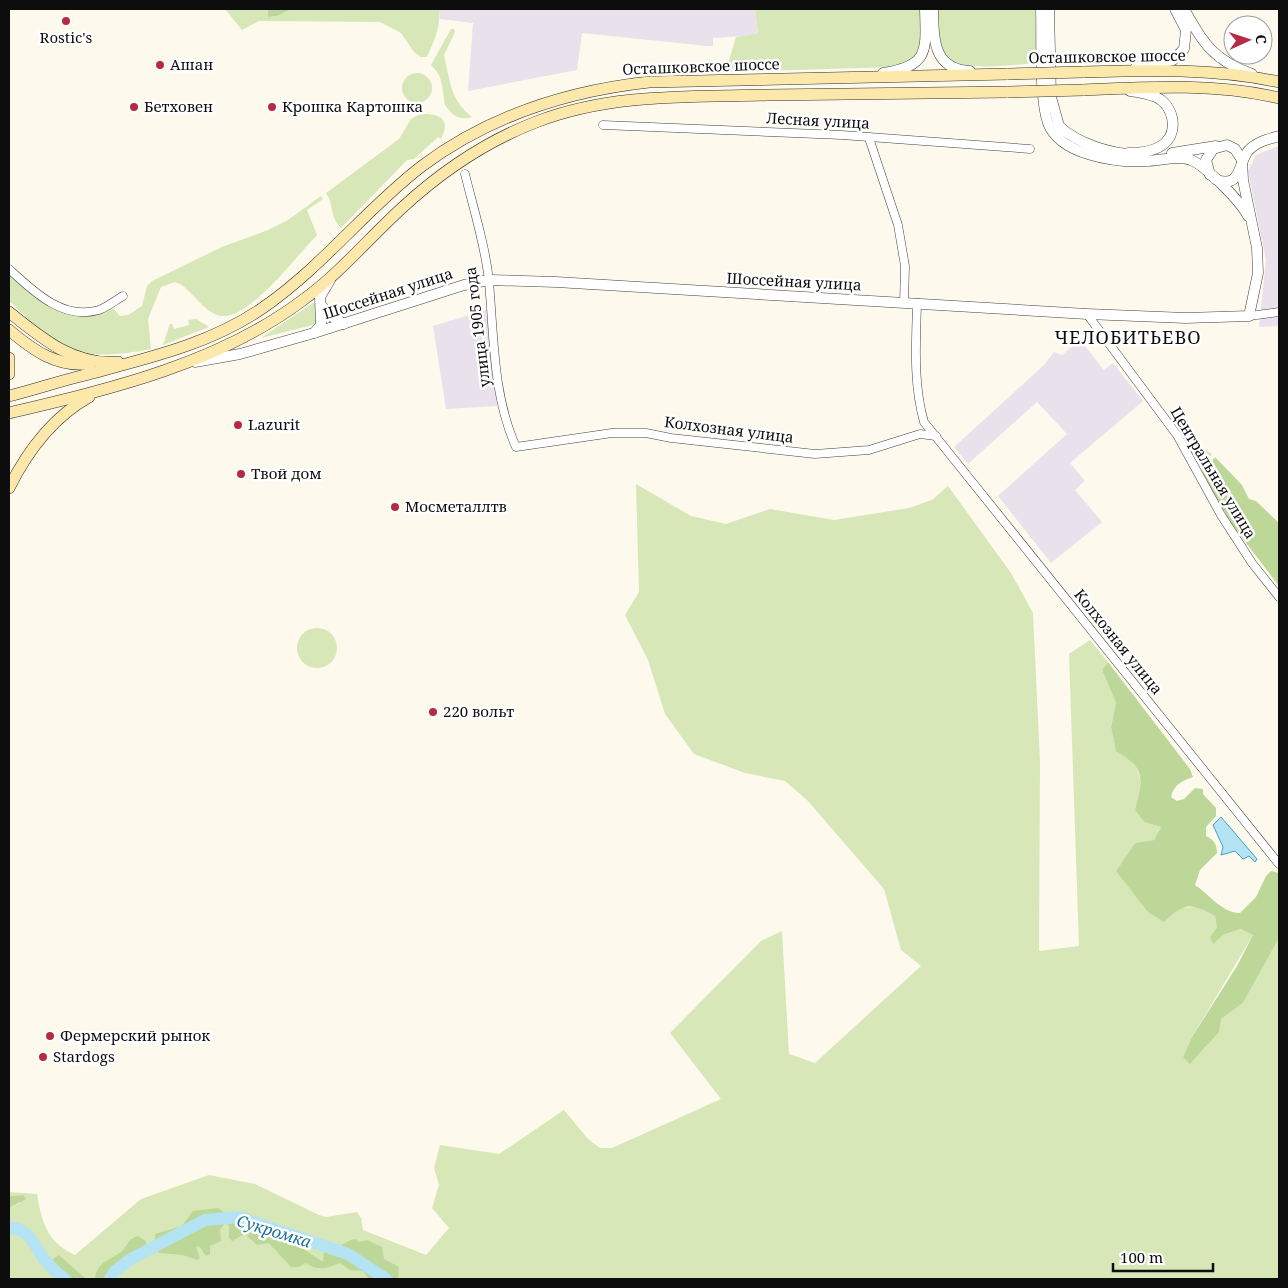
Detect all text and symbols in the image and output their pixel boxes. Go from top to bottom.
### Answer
marker: Rostic's [60,15,72,27]
north arrow [1223,15,1273,65]
place label: Rostic's [40,27,93,47]
text: С [1252,34,1271,44]
street label: Осташковское шоссе [1028,45,1186,67]
street label: Осташковское шоссе [622,53,780,79]
place label: Ашан [170,54,213,74]
marker: Ашан [154,59,166,71]
place label: Бетховен [144,96,213,116]
place label: Крошка Картошка [282,96,423,116]
marker: Бетховен [128,101,140,113]
marker: Крошка Картошка [266,101,278,113]
street label: Лесная улица [766,107,870,133]
street label: Шоссейная улица [320,263,455,323]
street label: улица 1905 года [460,266,494,389]
street label: Шоссейная улица [726,267,862,295]
district label: ЧЕЛОБИТЬЕВО [1054,325,1202,349]
street label: Центральная улица [1167,403,1261,542]
street label: Колхозная улица [663,411,795,447]
place label: Lazurit [248,414,300,434]
marker: Lazurit [232,419,244,431]
place label: Твой дом [251,463,322,483]
marker: Твой дом [235,468,247,480]
place label: Мосметаллтв [405,496,507,516]
marker: Мосметаллтв [389,501,401,513]
street label: Колхозная улица [1070,584,1168,698]
place label: 220 вольт [443,701,514,721]
marker: 220 вольт [427,706,439,718]
place label: Фермерский рынок [60,1025,210,1045]
marker: Фермерский рынок [44,1030,56,1042]
place label: Stardogs [53,1046,115,1066]
marker: Stardogs [37,1051,49,1063]
water label: Сукромка [234,1209,314,1253]
scale bar [1113,1240,1213,1272]
text: 100 m [1120,1247,1163,1267]

